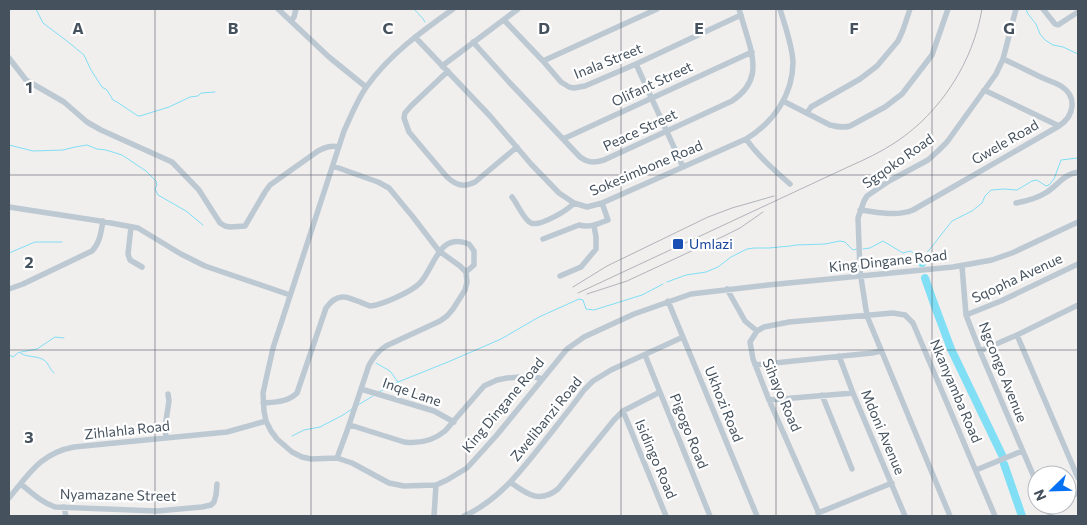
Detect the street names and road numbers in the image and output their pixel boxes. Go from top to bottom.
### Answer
street label: Inala Street [571,39,645,82]
street label: Olifant Street [609,57,695,110]
street label: Peace Street [600,105,680,154]
street label: Gwele Road [968,116,1041,168]
street label: Sgqoko Road [859,130,937,191]
street label: Sokesimbone Road [587,136,705,199]
street label: King Dingane Road [828,246,948,275]
street label: Sqopha Avenue [969,249,1065,306]
street label: Ngcongo Avenue [976,319,1031,424]
street label: Nkanyamba Road [927,336,986,445]
street label: King Dingane Road [458,354,547,456]
street label: Sihayo Road [759,356,805,434]
street label: Ukhozi Road [702,363,747,444]
street label: Zwelibanzi Road [506,373,585,464]
street label: Inqe Lane [381,374,444,409]
street label: Mdoni Avenue [858,387,909,477]
street label: Pigogo Road [667,391,712,471]
street label: Isidingo Road [632,416,681,501]
street label: Zihlahla Road [83,417,171,442]
street label: Nyamazane Street [60,485,177,504]

